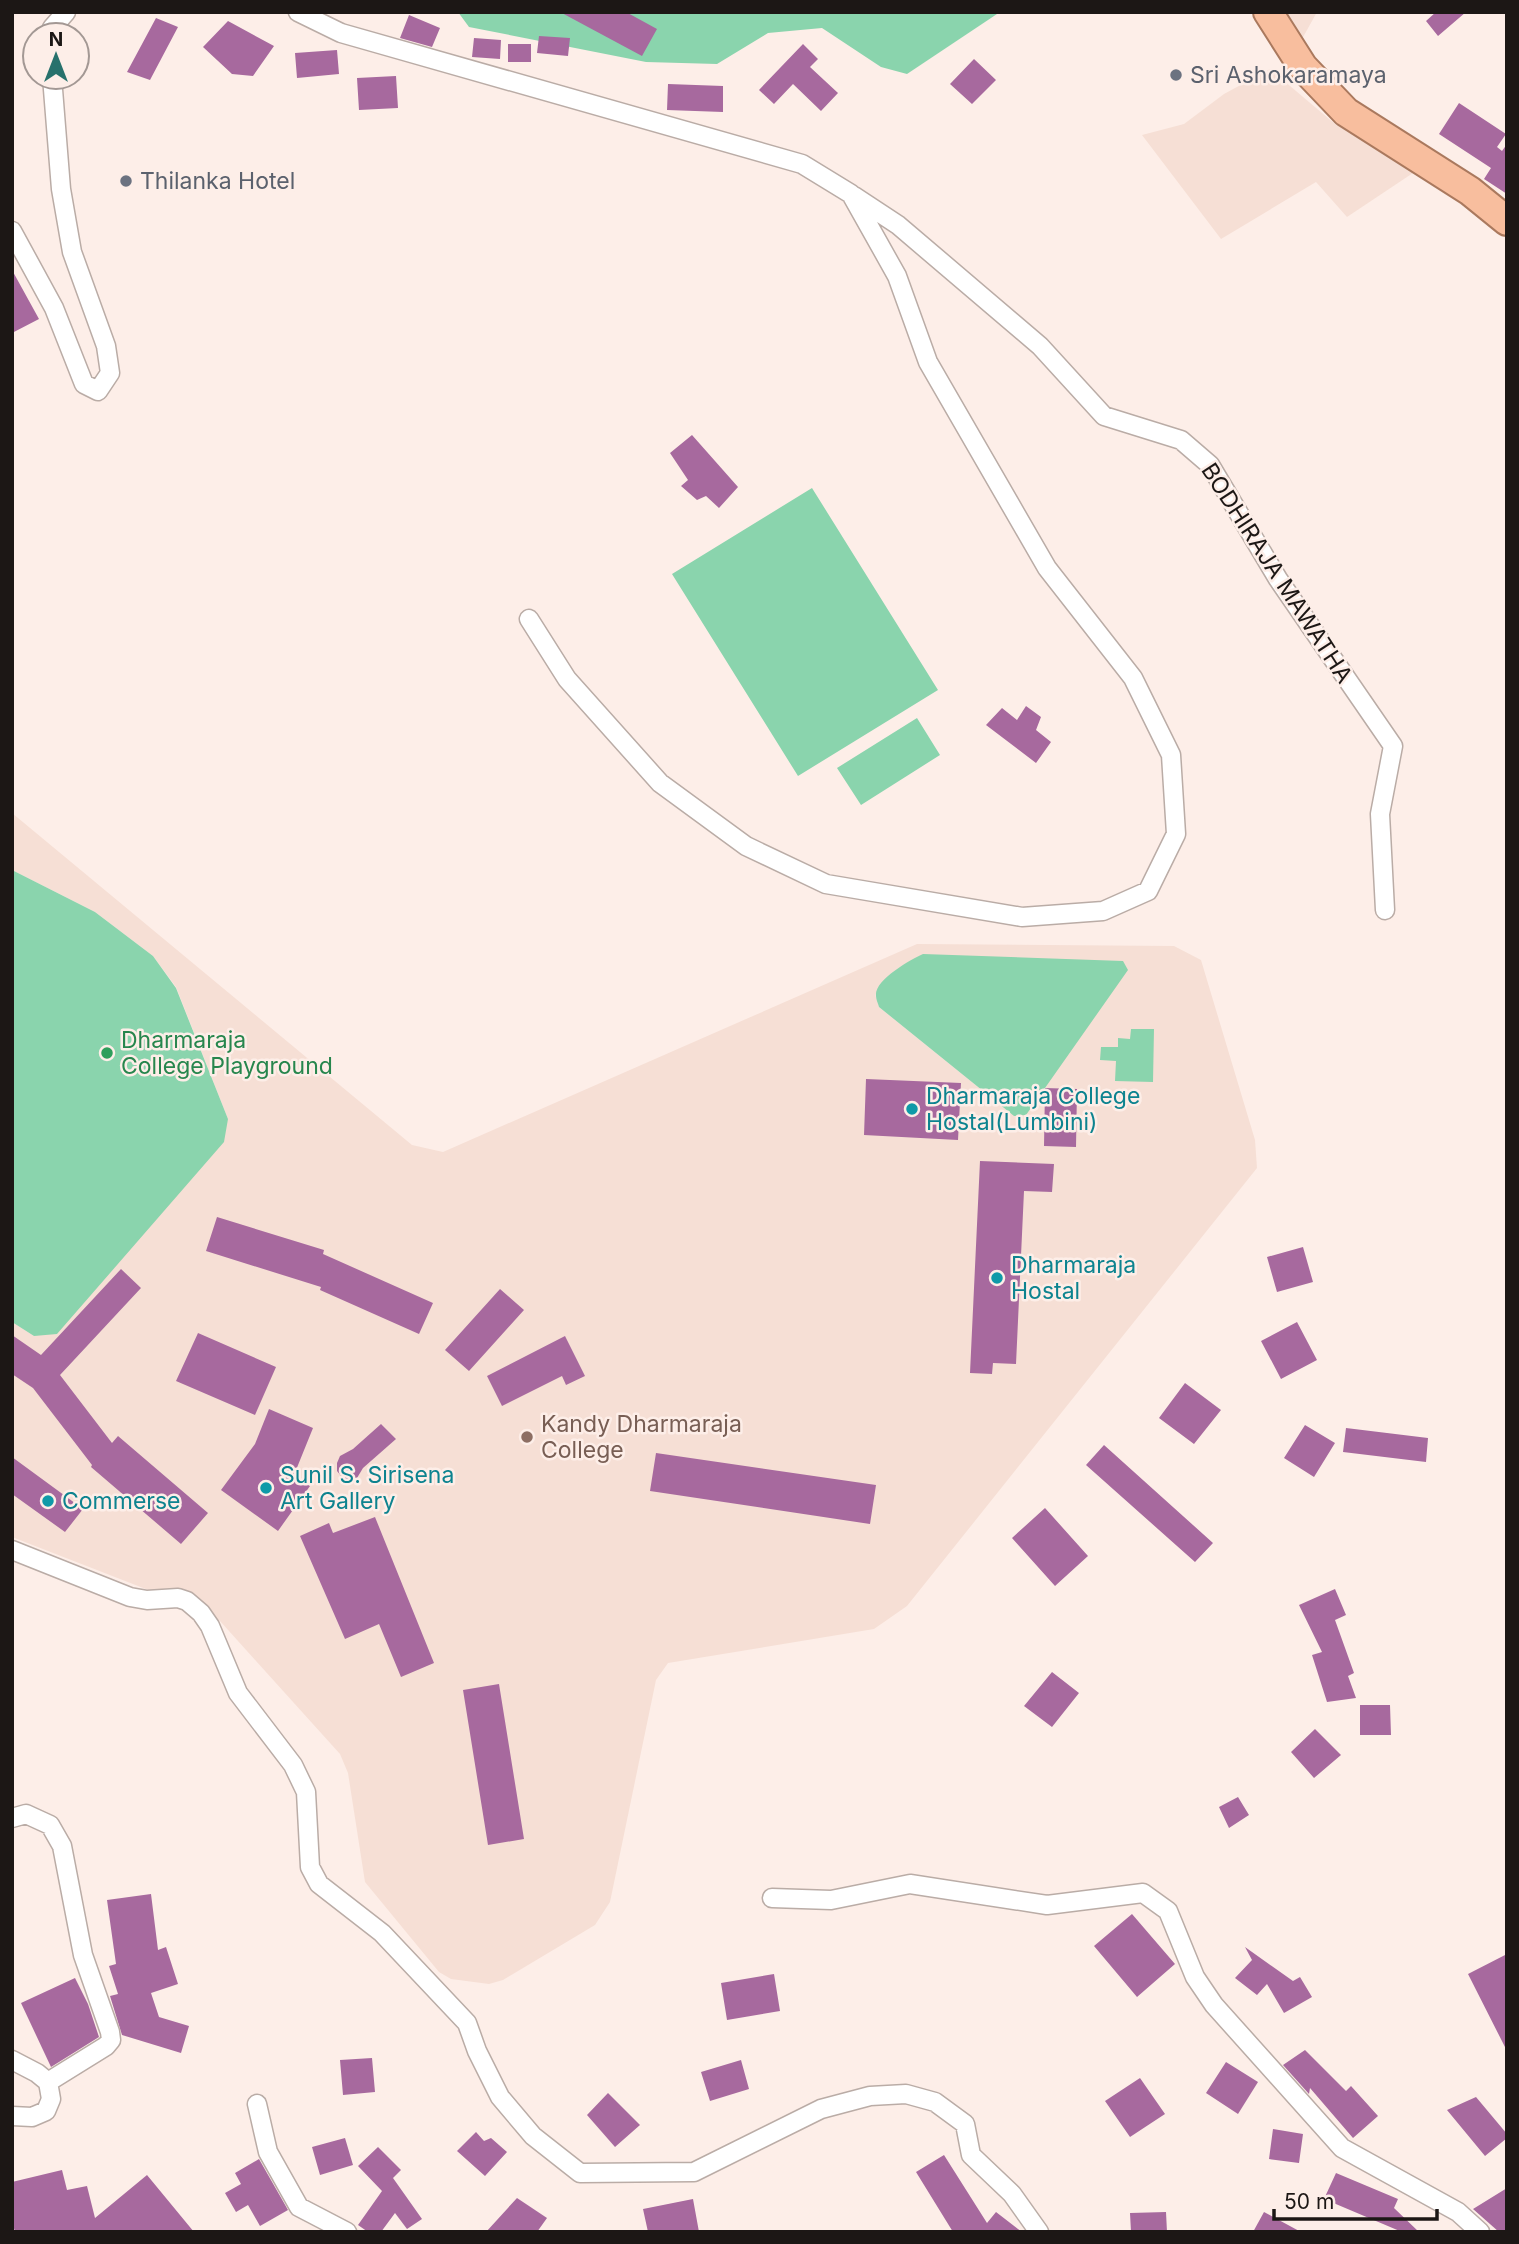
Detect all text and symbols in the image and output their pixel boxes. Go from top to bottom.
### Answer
north arrow [21,21,91,91]
text: N [49,28,63,51]
place label: Sri Ashokaramaya [1190,61,1387,89]
marker: Sri Ashokaramaya [1168,67,1184,83]
place label: Thilanka Hotel [140,167,295,195]
marker: Thilanka Hotel [118,173,134,189]
street label: BODHIRAJA MAWATHA [1195,458,1359,688]
place label: Dharmaraja College Playground [121,1026,333,1080]
marker: Dharmaraja College Playground [99,1045,115,1061]
place label: Dharmaraja College Hostal(Lumbini) [926,1082,1140,1136]
marker: Dharmaraja College Hostal(Lumbini) [904,1101,920,1117]
place label: Dharmaraja Hostal [1011,1251,1136,1305]
marker: Dharmaraja Hostal [989,1270,1005,1286]
place label: Kandy Dharmaraja College [541,1410,742,1464]
marker: Kandy Dharmaraja College [519,1429,535,1445]
place label: Sunil S. Sirisena Art Gallery [280,1461,454,1515]
marker: Sunil S. Sirisena Art Gallery [258,1480,274,1496]
place label: Commerse [62,1487,181,1515]
marker: Commerse [40,1493,56,1509]
scale bar [1274,2178,1437,2222]
text: 50 m [1284,2189,1334,2214]

